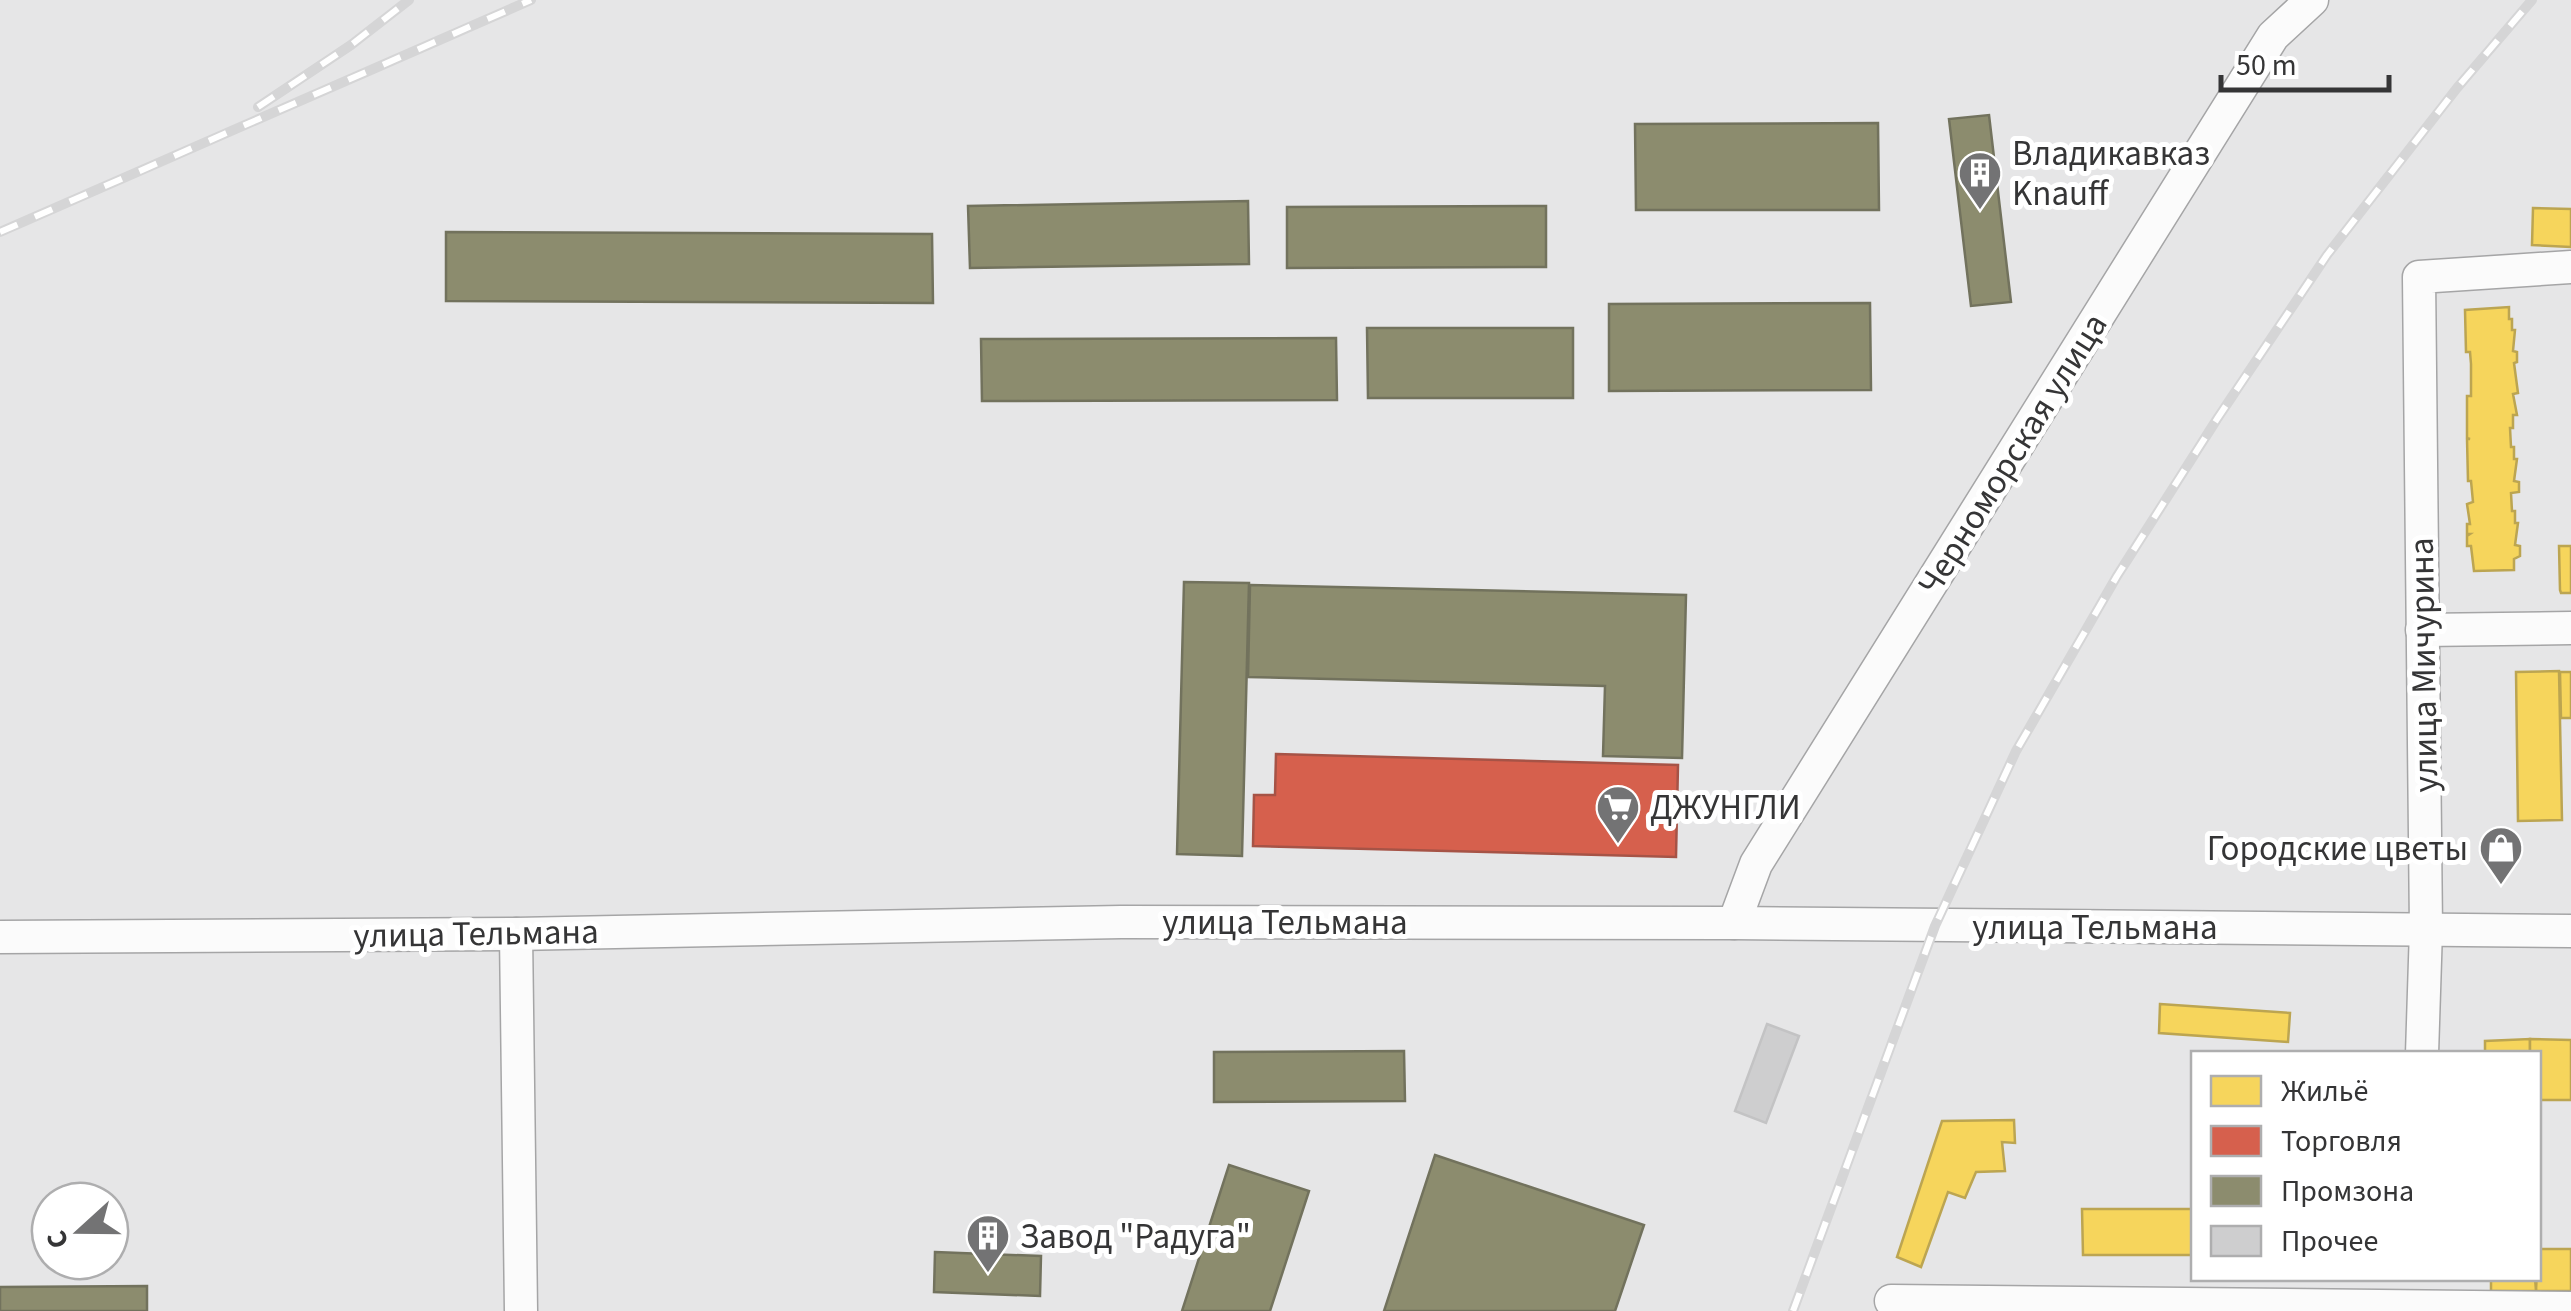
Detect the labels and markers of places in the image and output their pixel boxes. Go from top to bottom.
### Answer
place label: Владикавказ Knauff [2012,129,2210,219]
building icon: Владикавказ Knauff [1957,150,2003,211]
place label: ДЖУНГЛИ [1650,783,1801,833]
supermarket icon: ДЖУНГЛИ [1595,784,1641,845]
place label: Городские цветы [2207,824,2468,874]
shop icon: Городские цветы [2478,825,2524,886]
place label: Завод "Радуга" [1020,1212,1251,1262]
building icon: Завод "Радуга" [965,1213,1011,1274]

